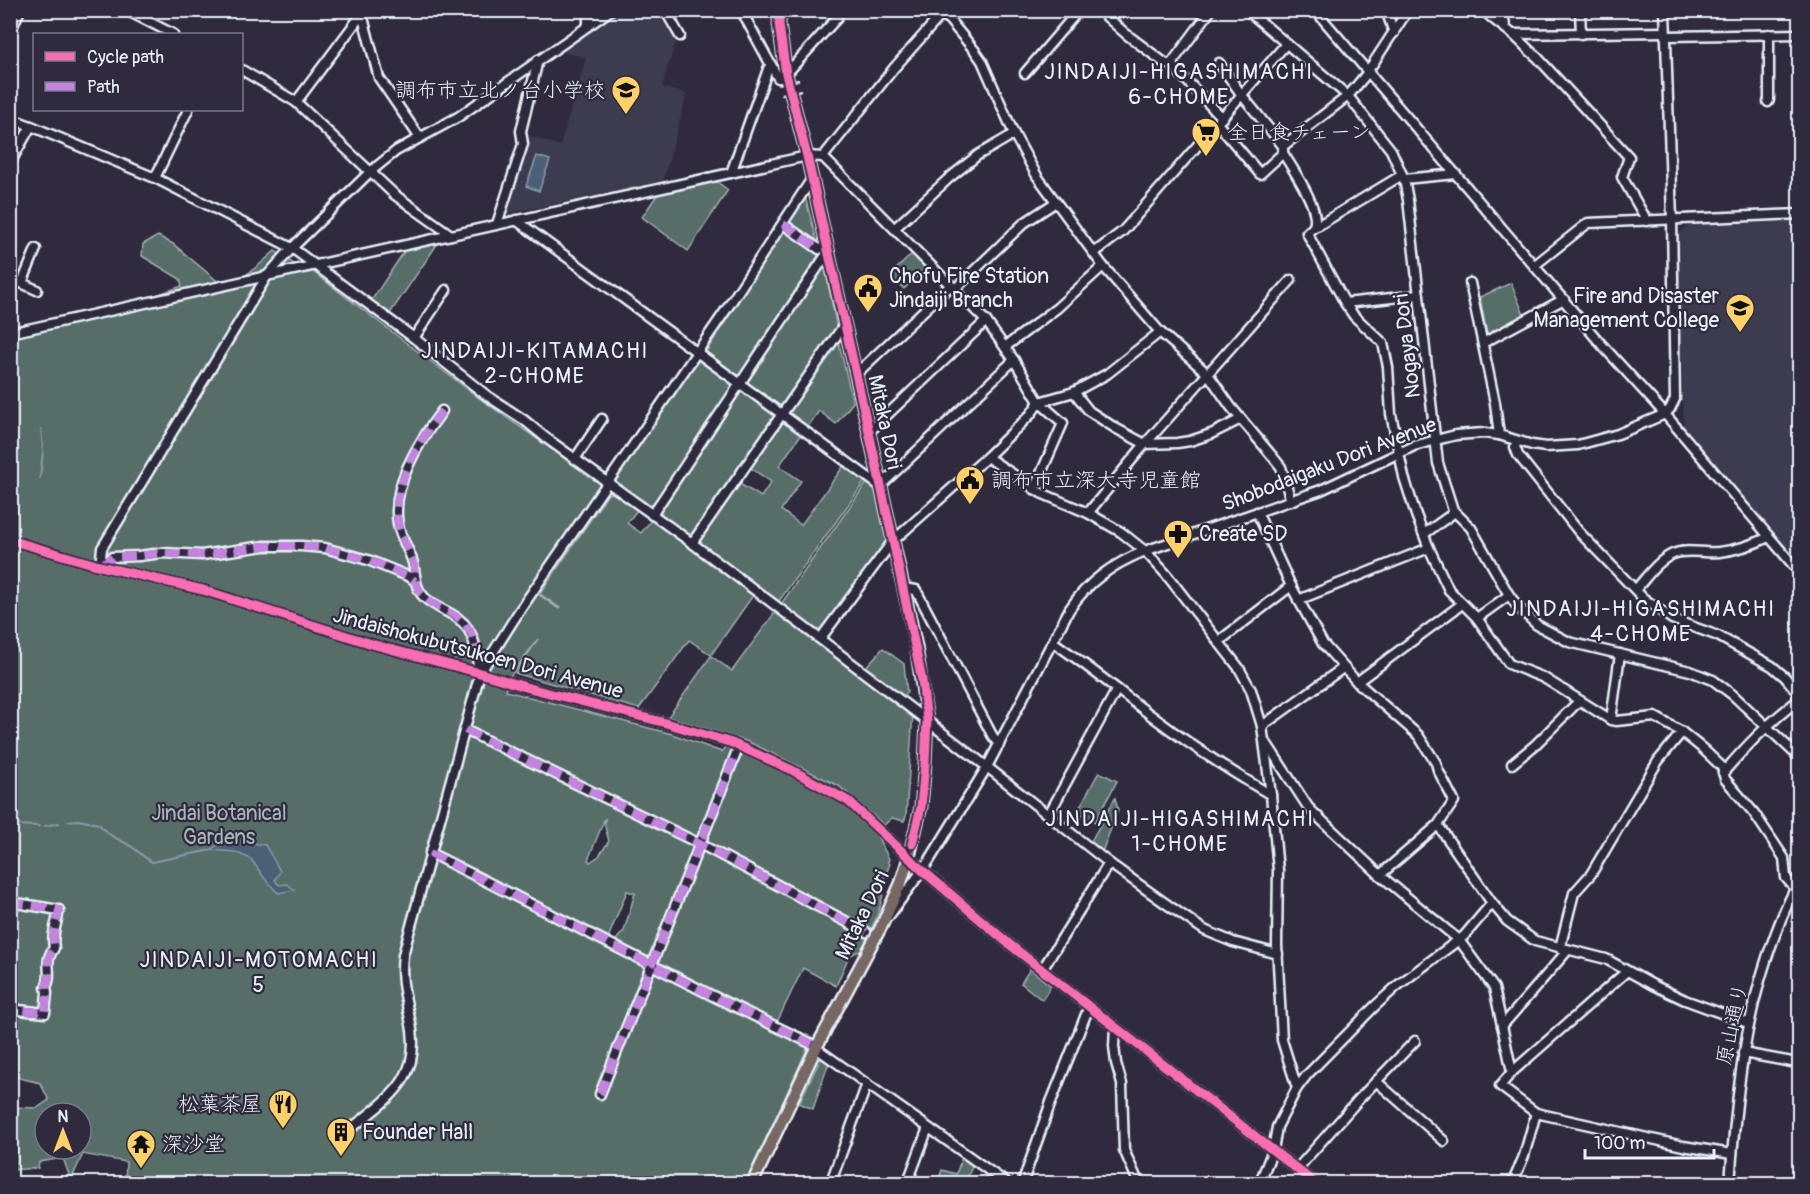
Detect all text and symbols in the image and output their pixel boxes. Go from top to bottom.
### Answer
legend [33,33,243,111]
text: Cycle path [87,46,164,69]
district label: JINDAIJI-HIGASHIMACHI 6-CHOME [1044,58,1314,111]
school or university icon: 調布市立北ノ台小学校 [610,74,642,116]
text: Path [87,76,120,99]
place label: 調布市立北ノ台小学校 [395,77,605,104]
supermarket icon: 全日食チェーン [1190,116,1222,158]
place label: 全日食チェーン [1227,119,1371,146]
place label: Chofu Fire Station Jindaiji Branch [889,263,1049,314]
public building icon: Chofu Fire Station Jindaiji Branch [852,272,884,314]
place label: Fire and Disaster Management College [1534,283,1720,334]
street label: Nogaya Dori [1388,292,1427,400]
school or university icon: Fire and Disaster Management College [1724,292,1756,334]
district label: JINDAIJI-KITAMACHI 2-CHOME [421,337,649,390]
street label: Mitaka Dori [861,372,908,472]
street label: Shobodaigaku Dori Avenue [1218,411,1441,518]
public building icon: 調布市立深大寺児童館 [954,464,986,506]
place label: 調布市立深大寺児童館 [991,467,1201,494]
pharmacy icon: Create SD [1162,518,1194,560]
place label: Create SD [1199,521,1287,548]
district label: JINDAIJI-HIGASHIMACHI 4-CHOME [1506,595,1776,648]
street label: Jindaishokubutsukoen Dori Avenue [330,602,626,705]
park label: Jindai Botanical Gardens [151,800,287,851]
district label: JINDAIJI-HIGASHIMACHI 1-CHOME [1045,805,1315,858]
street label: Mitaka Dori [829,866,896,964]
district label: JINDAIJI-MOTOMACHI 5 [140,946,378,999]
street label: 原山通り [1711,980,1754,1068]
restaurant icon: 松葉茶屋 [267,1088,299,1130]
place label: 松葉茶屋 [178,1091,262,1118]
north arrow [33,1101,93,1161]
text: N [58,1107,69,1127]
building icon: Founder Hall [325,1116,357,1158]
place label: Founder Hall [362,1119,473,1146]
scale bar [1585,1122,1714,1160]
temple icon: 深沙堂 [125,1128,157,1170]
place label: 深沙堂 [162,1131,225,1158]
text: 100 m [1594,1132,1646,1155]

